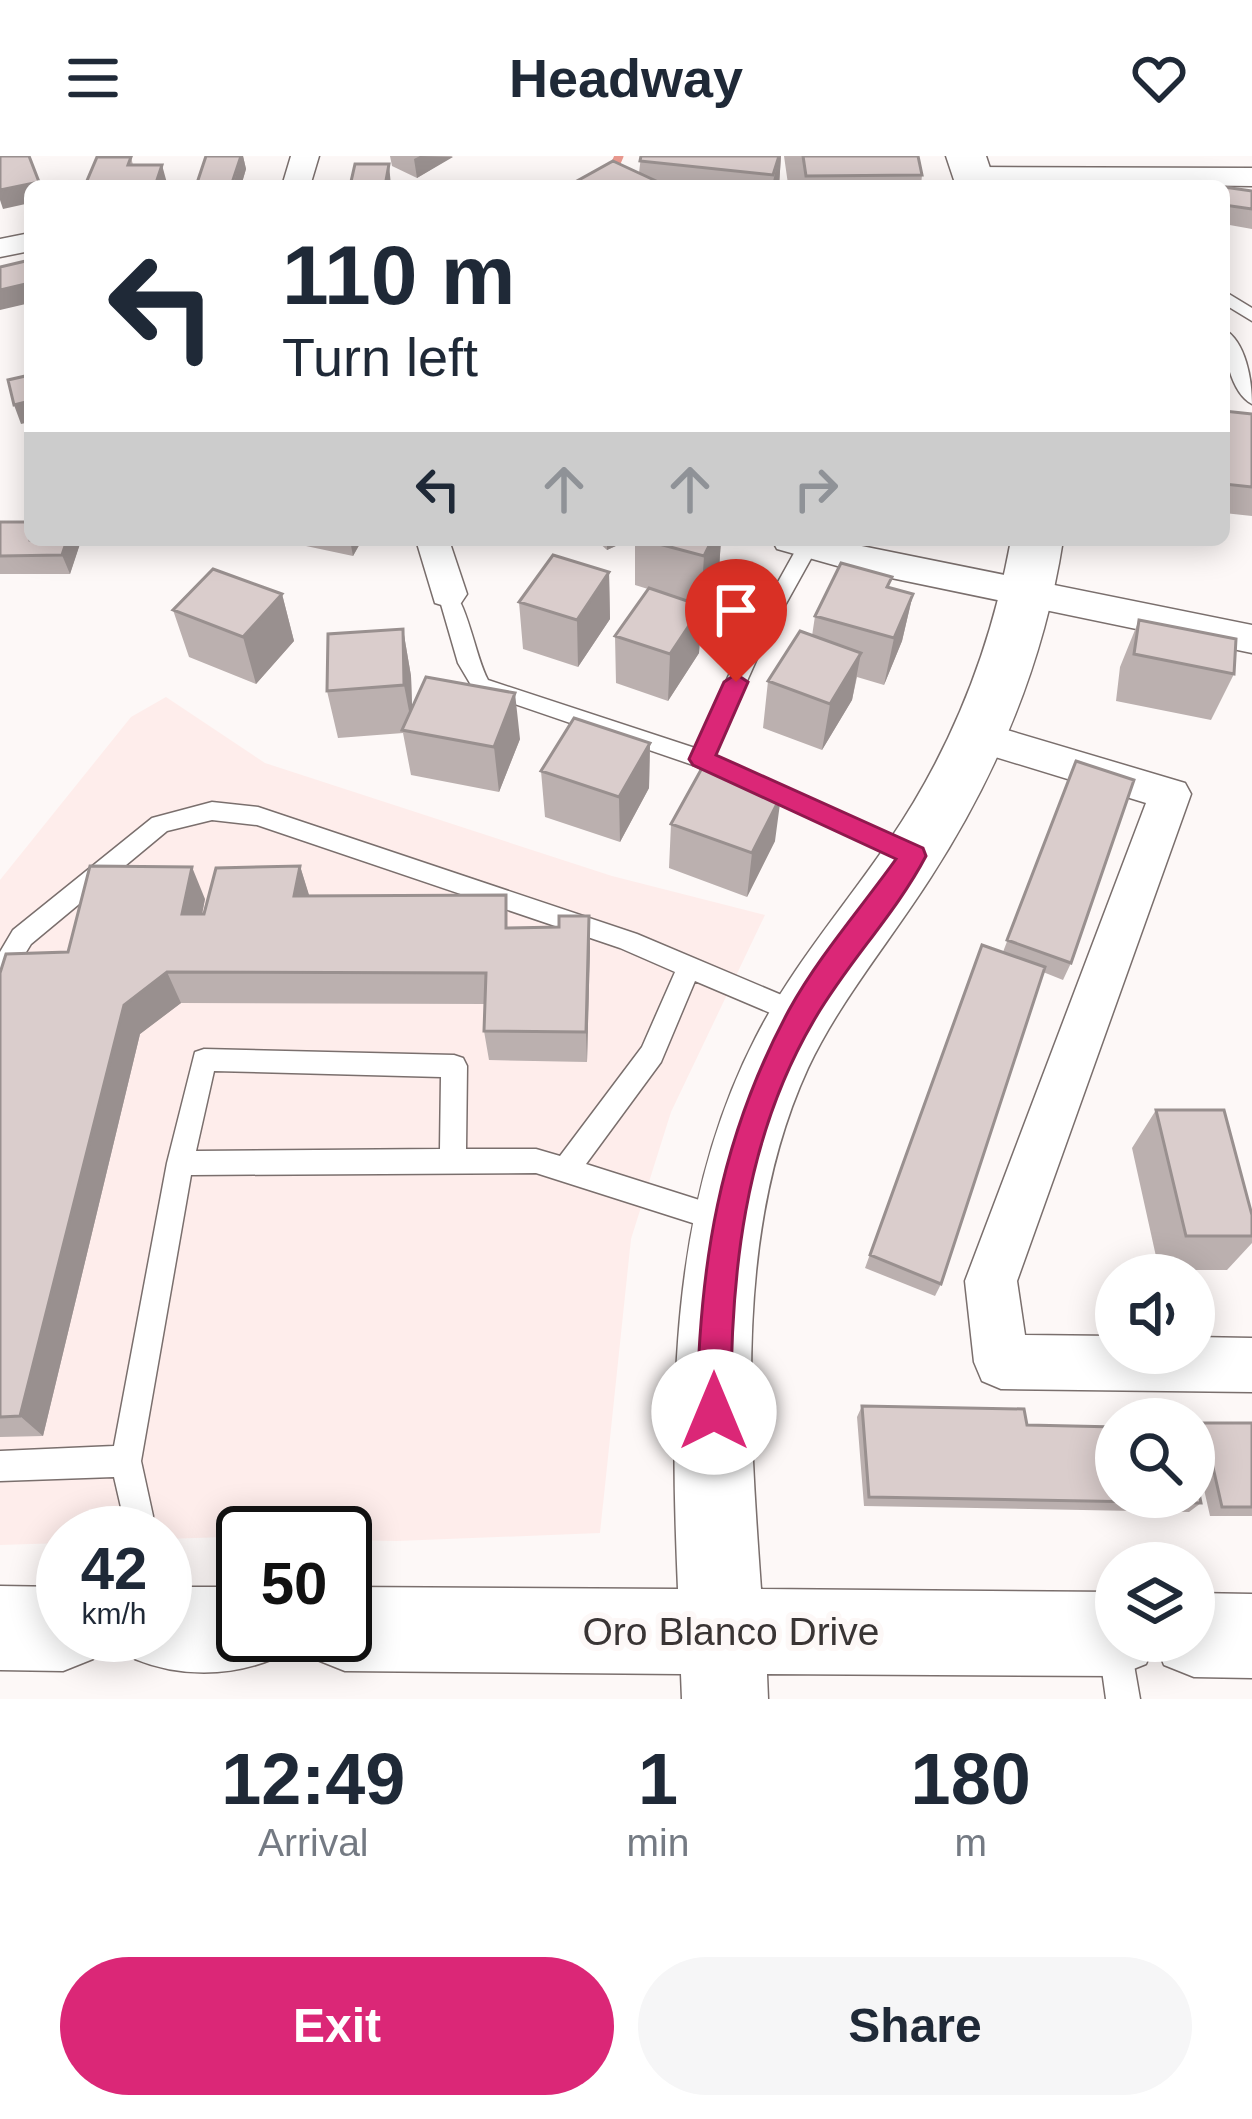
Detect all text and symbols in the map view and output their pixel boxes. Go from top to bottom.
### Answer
icon: menu [60,45,126,111]
icon: heart [1126,45,1192,111]
text: Headway [509,48,743,108]
icon: left [84,228,240,384]
text: 110 m [282,228,516,322]
text: Turn left [282,327,478,387]
icon: left [405,456,471,522]
icon: ahead [531,456,597,522]
icon: ahead [657,456,723,522]
icon: right [783,456,849,522]
pin [685,559,787,682]
icon: arrive [703,577,769,643]
map controls [1095,1254,1215,1662]
button: sound [1095,1254,1215,1374]
position arrow [651,1349,777,1475]
button: search [1095,1398,1215,1518]
speed limit sign: 50 [216,1506,372,1662]
text: 42 [81,1535,147,1602]
button: layers [1095,1542,1215,1662]
text: km/h [81,1597,147,1630]
street label: Oro Blanco Drive [583,1610,879,1653]
text: 12:49 [221,1739,405,1819]
text: 1 [638,1739,678,1819]
text: 180 [911,1739,1031,1819]
text: Arrival [258,1821,369,1864]
text: min [627,1821,689,1864]
text: m [954,1821,987,1864]
button: Exit [60,1957,614,2095]
button: Share [638,1957,1192,2095]

